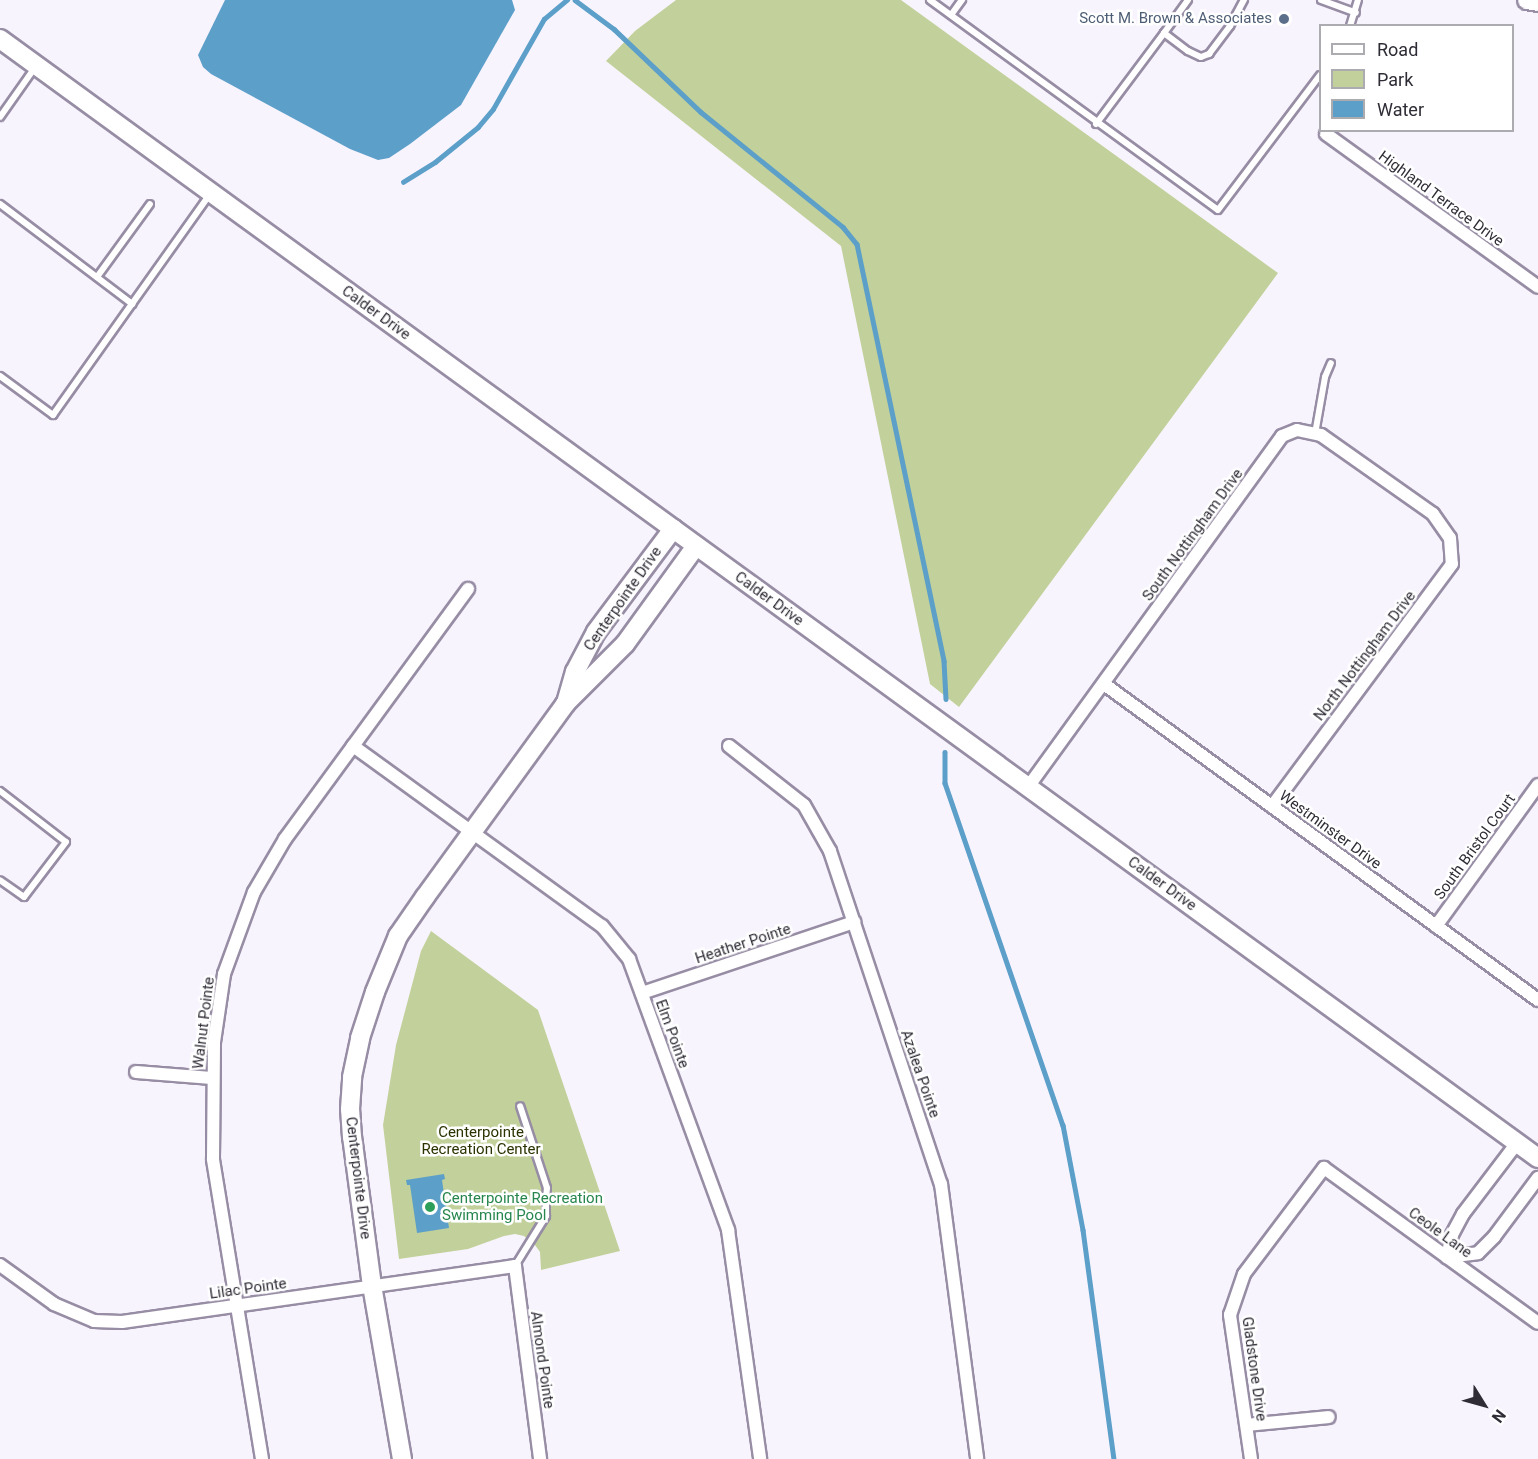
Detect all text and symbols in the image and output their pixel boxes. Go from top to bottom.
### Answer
place label: Scott M. Brown & Associates [1079,10,1272,28]
marker: Scott M. Brown & Associates [1277,12,1291,26]
legend [1319,24,1514,132]
text: Road [1377,39,1418,60]
text: Park [1377,69,1413,90]
text: Water [1377,99,1424,120]
street label: Highland Terrace Drive [1375,147,1507,251]
street label: Calder Drive [338,282,414,344]
street label: South Nottingham Drive [1139,465,1247,605]
street label: Centerpointe Drive [580,543,666,655]
street label: Calder Drive [731,568,807,630]
street label: North Nottingham Drive [1310,587,1420,725]
street label: Westminster Drive [1275,787,1385,873]
street label: South Bristol Court [1431,791,1519,903]
street label: Calder Drive [1124,853,1200,915]
street label: Heather Pointe [693,920,793,968]
street label: Walnut Pointe [189,976,219,1070]
street label: Elm Pointe [651,997,693,1071]
street label: Azalea Pointe [897,1028,943,1120]
street label: Centerpointe Drive [342,1116,374,1240]
park label: Centerpointe Recreation Center [421,1123,541,1158]
place label: Centerpointe Recreation Swimming Pool [442,1189,603,1224]
marker: Centerpointe Recreation Swimming Pool [423,1200,437,1214]
street label: Ceole Lane [1405,1204,1475,1262]
street label: Lilac Pointe [208,1275,288,1303]
street label: Almond Pointe [526,1310,558,1410]
street label: Gladstone Drive [1238,1316,1270,1422]
north arrow [1454,1375,1514,1435]
text: N [1488,1406,1510,1426]

